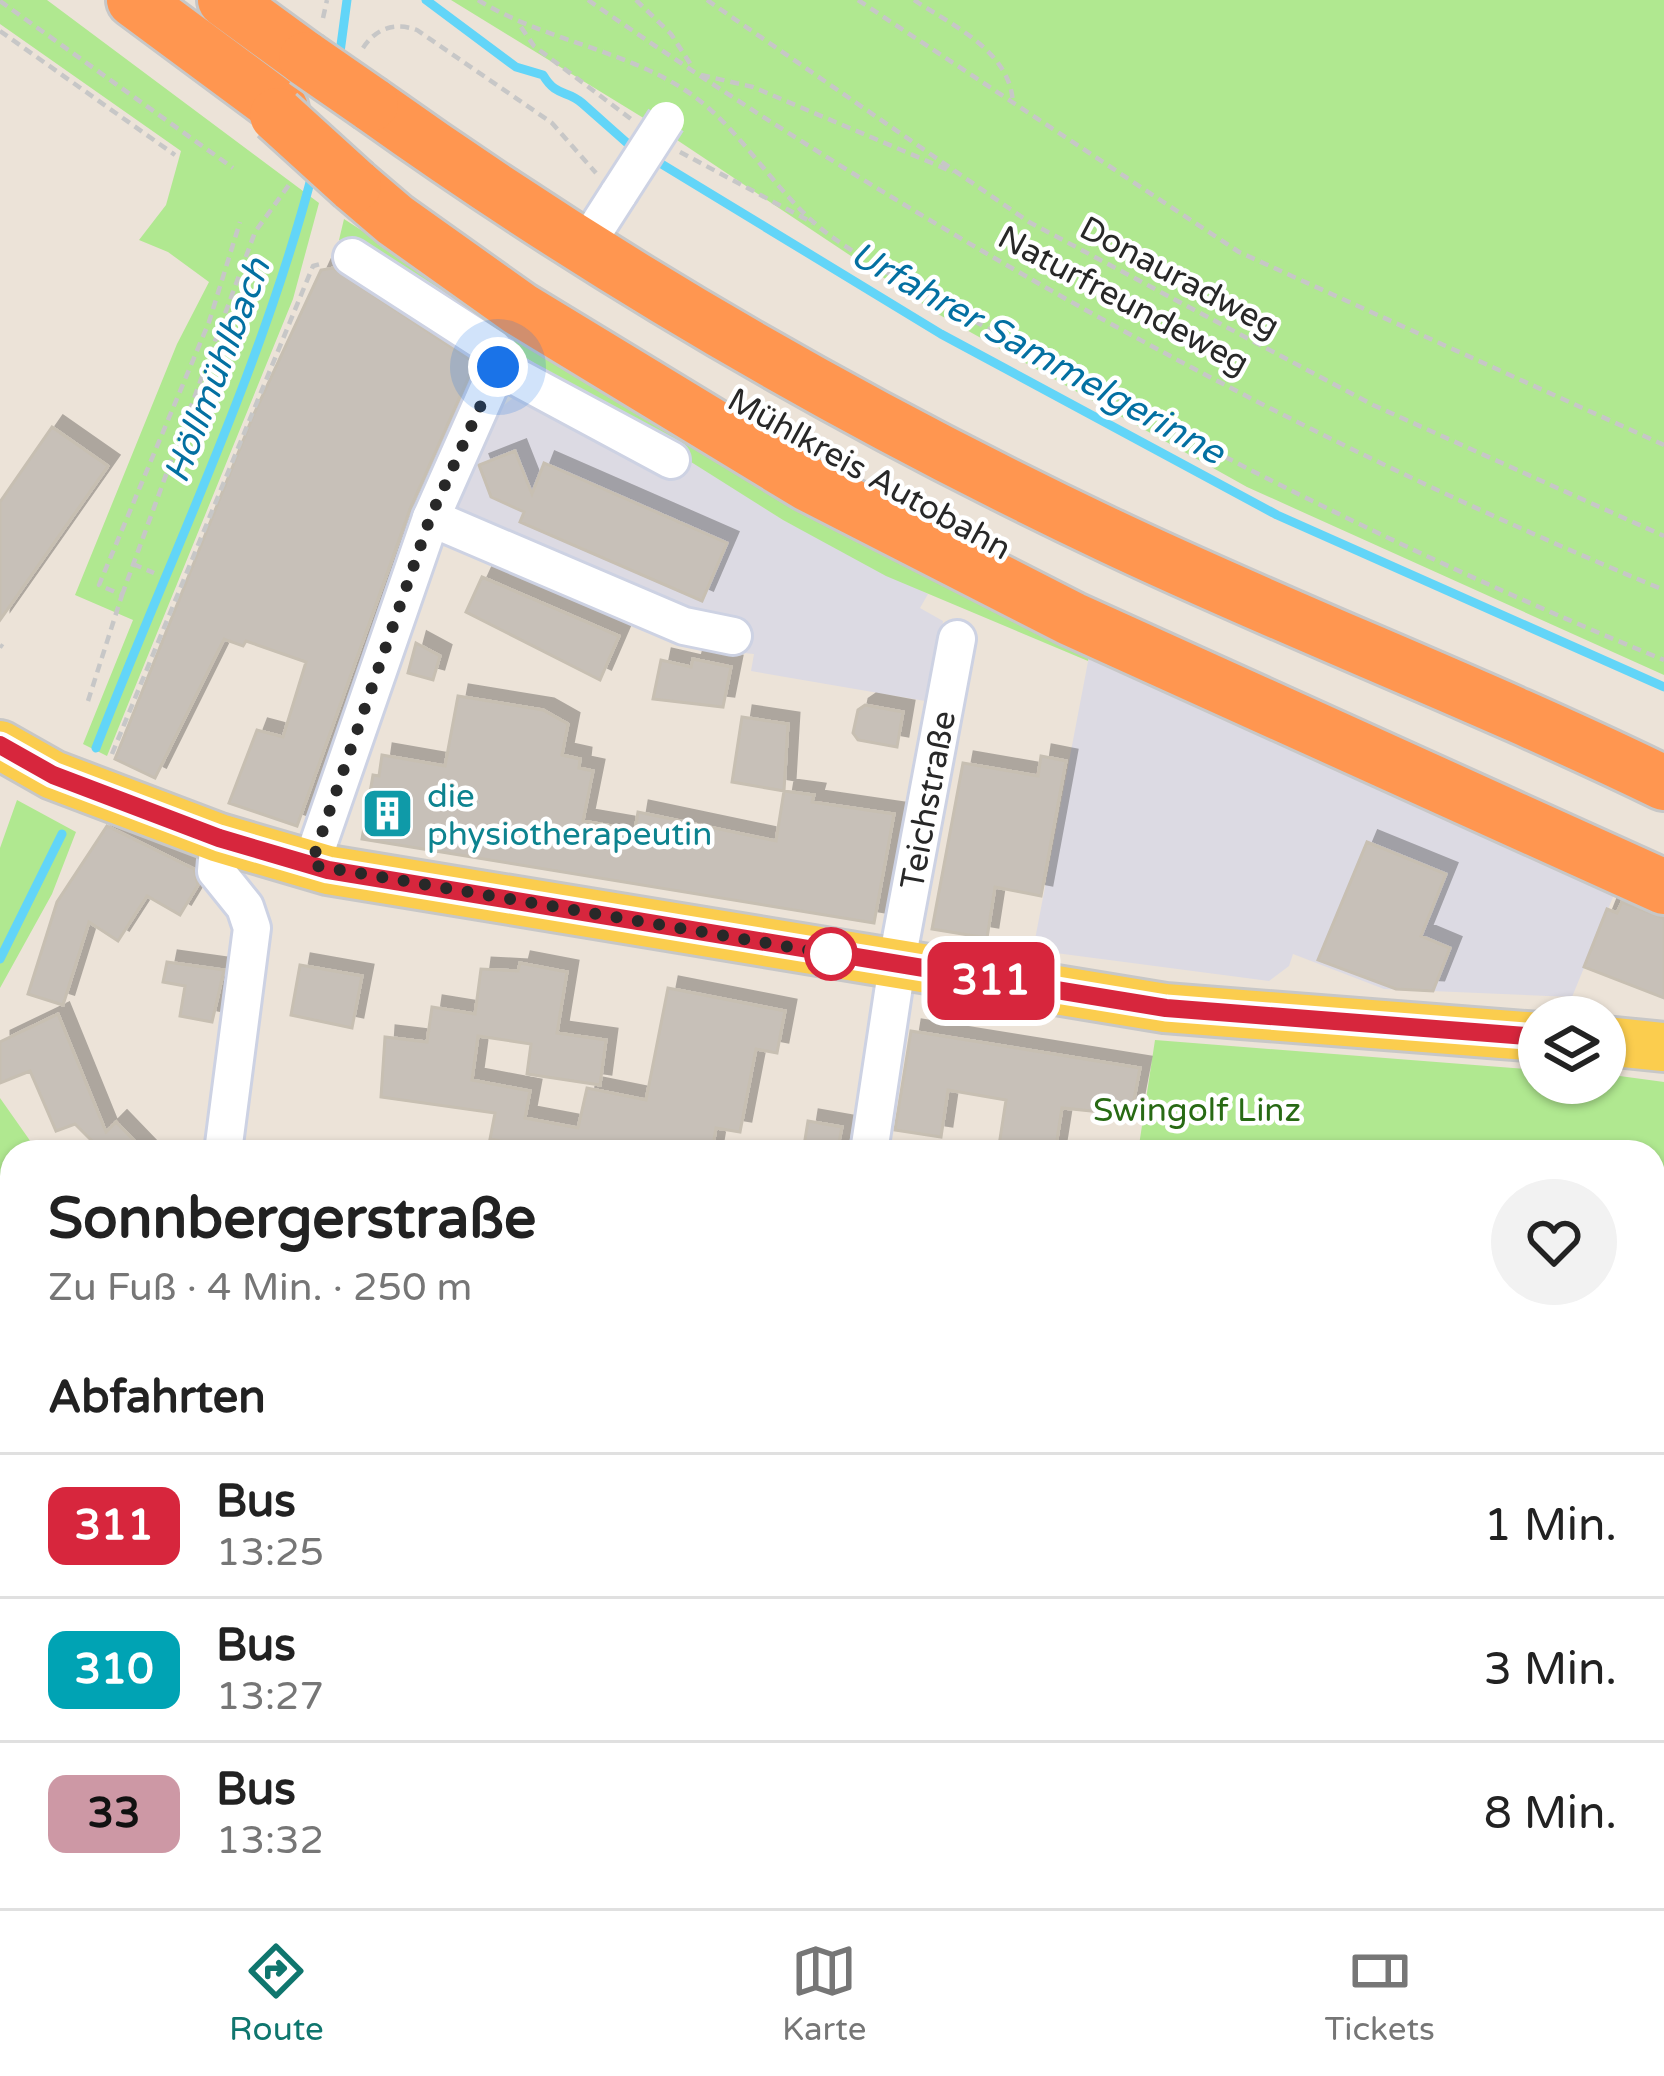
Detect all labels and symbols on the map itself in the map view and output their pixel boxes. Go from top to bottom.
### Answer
street label: Donauradweg [1073,208,1286,346]
street label: Naturfreundeweg [991,218,1255,383]
water label: Urfahrer Sammelgerinne [843,233,1233,475]
water label: Höllmühlbach [155,252,280,489]
your location [468,337,528,397]
street label: Mühlkreis Autobahn [721,380,1018,568]
street label: Teichstraße [893,708,964,893]
place label: die physiotherapeutin [427,777,712,854]
building icon: die physiotherapeutin [360,786,416,842]
unlabelled marker [806,929,856,979]
line badge: 311 [922,942,1060,1020]
park label: Swingolf Linz [1093,1091,1301,1130]

